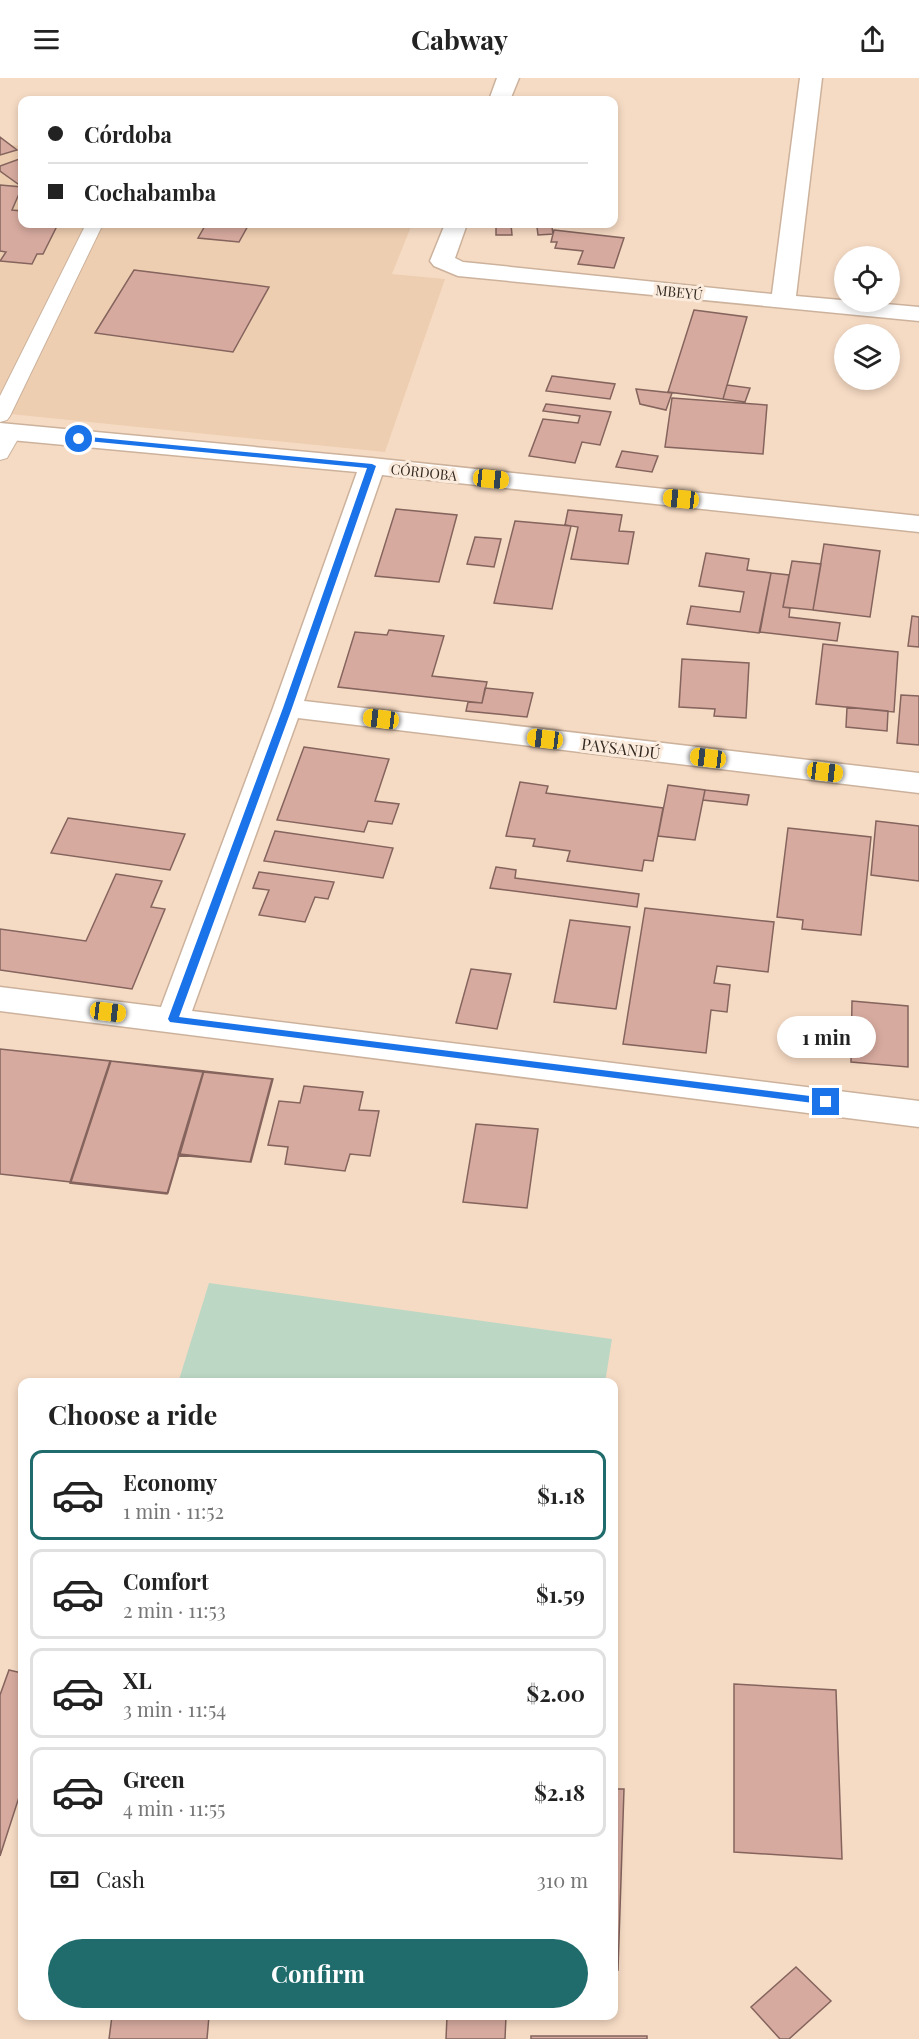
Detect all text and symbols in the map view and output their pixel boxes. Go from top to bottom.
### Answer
text: Cabway [411,21,508,57]
icon: menu [30,23,63,56]
icon: share [856,23,889,56]
text: Córdoba [84,119,172,149]
text: Cochabamba [84,177,216,207]
map controls [834,246,900,390]
button: locate [834,246,900,312]
street label: MBEYÚ [655,280,704,304]
button: layers [834,324,900,390]
route start [65,425,92,452]
street label: CÓRDOBA [390,459,458,485]
car [472,468,510,490]
car [662,488,700,510]
car [362,708,400,730]
car [526,728,564,750]
street label: PAYSANDÚ [580,733,662,763]
car [689,747,727,769]
car [806,761,844,783]
car [89,1001,127,1023]
callout: 1 min [776,1015,876,1057]
text: 1 min [802,1023,851,1050]
route end [812,1088,839,1115]
text: Choose a ride [48,1396,217,1432]
text: Economy [123,1467,217,1497]
icon: car [51,1468,105,1522]
text: $1.18 [537,1480,585,1510]
text: 1 min · 11:52 [123,1497,224,1524]
text: Comfort [123,1566,209,1596]
icon: car [51,1567,105,1621]
text: $1.59 [536,1579,585,1609]
text: 2 min · 11:53 [123,1596,226,1623]
text: XL [123,1665,152,1695]
icon: car [51,1666,105,1720]
text: $2.00 [527,1678,585,1708]
text: 3 min · 11:54 [123,1695,226,1722]
text: Green [123,1764,185,1794]
icon: car [51,1765,105,1819]
text: $2.18 [534,1777,585,1807]
text: 4 min · 11:55 [123,1794,225,1821]
icon: cash [48,1863,81,1896]
text: Cash [96,1864,145,1894]
text: 310 m [537,1866,588,1893]
button: Confirm [48,1939,588,2008]

